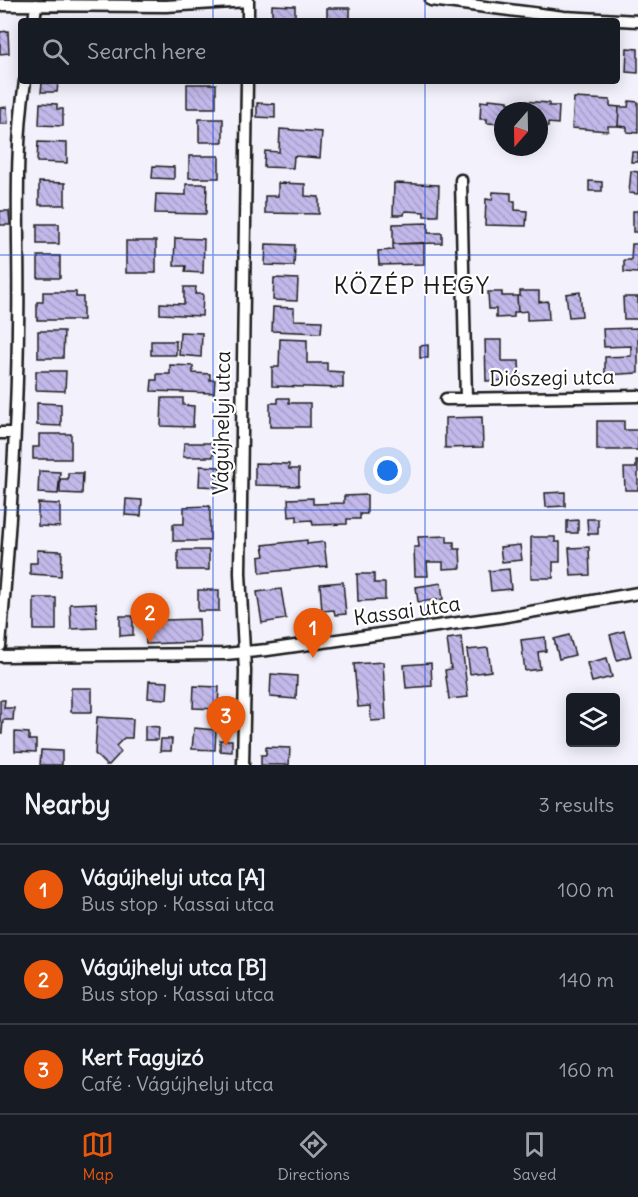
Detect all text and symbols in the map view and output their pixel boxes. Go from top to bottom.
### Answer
search box [18,18,620,84]
icon: search [39,35,72,68]
text: Search here [87,37,206,65]
north arrow [494,102,548,156]
district label: KÖZÉP HEGY [334,270,490,300]
street label: Vágújhelyi utca [207,351,236,495]
street label: Diószegi utca [489,363,615,392]
your location [373,456,402,485]
street label: Kassai utca [352,590,462,631]
pin: 2 [130,594,170,643]
pin: 1 [294,608,332,658]
map controls [566,693,620,747]
button: layers [566,693,620,747]
pin: 3 [206,696,246,746]
text: Nearby [24,788,110,821]
text: 3 results [538,792,614,817]
text: Vágújhelyi utca [A] [81,863,266,891]
text: 1 [40,877,47,902]
text: 100 m [557,877,614,902]
text: Bus stop · Kassai utca [81,891,274,916]
text: Vágújhelyi utca [B] [81,953,267,981]
text: 2 [38,967,49,992]
text: 140 m [559,967,614,992]
text: Bus stop · Kassai utca [81,981,274,1006]
text: Kert Fagyizó [81,1043,204,1071]
text: 3 [38,1057,49,1082]
text: 160 m [559,1057,614,1082]
text: Café · Vágújhelyi utca [81,1071,274,1096]
tab: Map [81,1128,114,1184]
tab: Directions [277,1128,350,1184]
tab: Saved [513,1128,557,1184]

